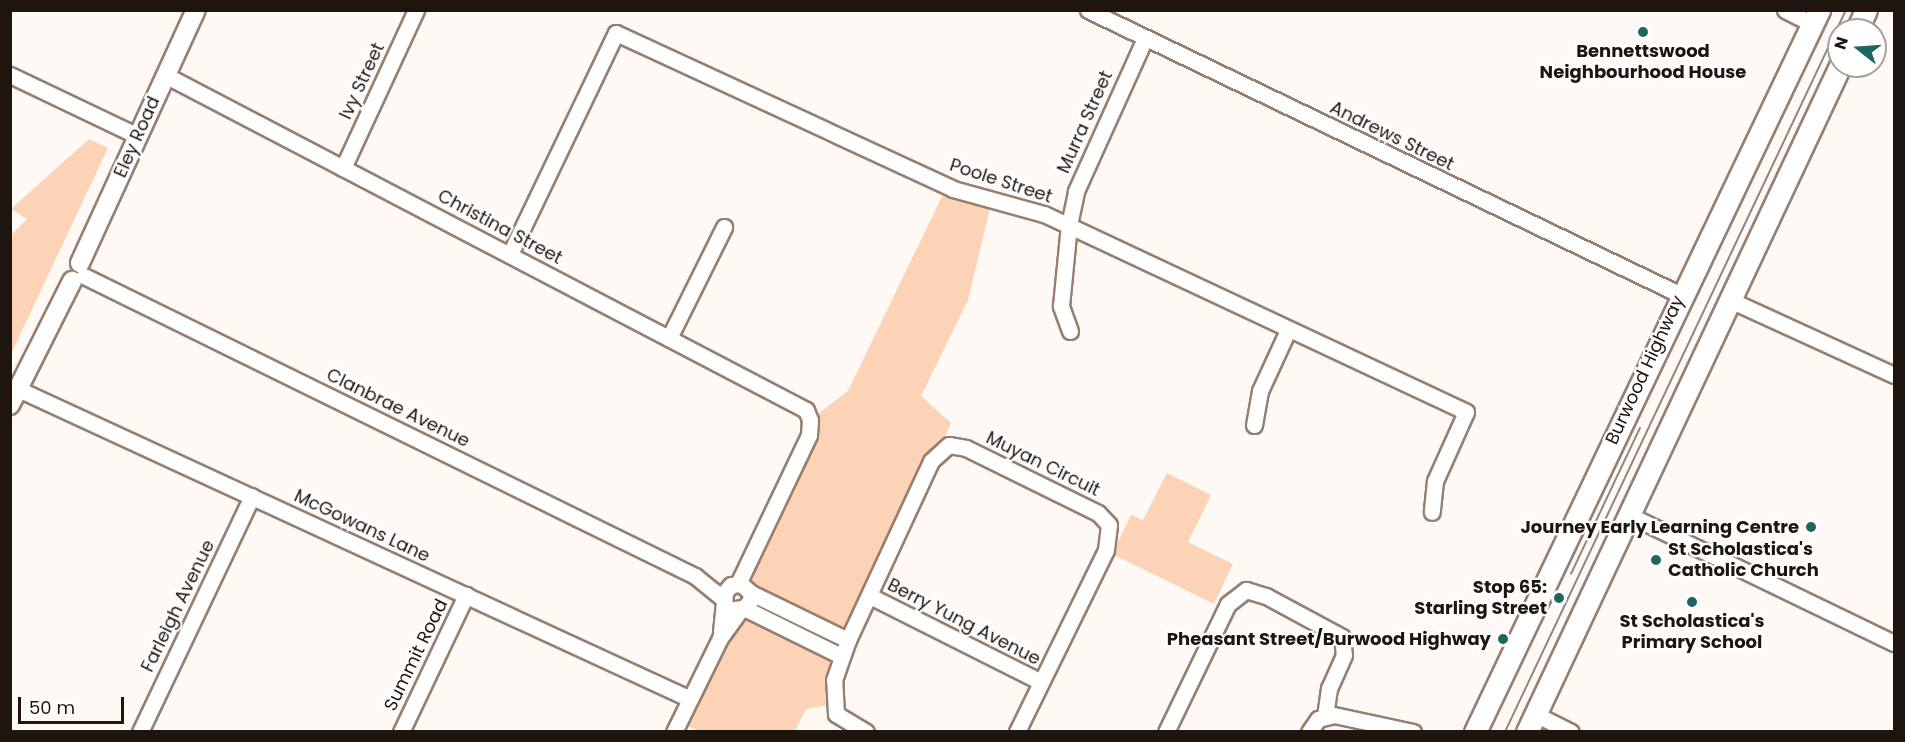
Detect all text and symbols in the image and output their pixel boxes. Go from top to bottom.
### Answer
north arrow [1827,18,1887,78]
marker: Bennettswood Neighbourhood House [1636,25,1650,39]
text: N [1828,34,1854,52]
street label: Ivy Street [335,39,389,123]
place label: Bennettswood Neighbourhood House [1540,41,1746,84]
street label: Murra Street [1053,67,1117,177]
street label: Eley Road [110,93,164,181]
street label: Andrews Street [1326,97,1458,175]
street label: Poole Street [947,154,1055,208]
street label: Christina Street [434,185,566,269]
street label: Burwood Highway [1601,292,1689,448]
street label: Clanbrae Avenue [323,364,473,452]
street label: Muyan Circuit [982,427,1104,501]
street label: McGowans Lane [291,485,433,567]
place label: Journey Early Learning Centre [1520,516,1799,538]
marker: Journey Early Learning Centre [1804,520,1818,534]
street label: Farleigh Avenue [137,537,219,675]
place label: St Scholastica's Catholic Church [1668,539,1819,582]
marker: St Scholastica's Catholic Church [1649,553,1663,567]
street label: Berry Yung Avenue [884,574,1044,670]
place label: Stop 65: Starling Street [1414,577,1547,620]
marker: Stop 65: Starling Street [1552,591,1566,605]
marker: St Scholastica's Primary School [1685,595,1699,609]
street label: Summit Road [380,596,452,714]
place label: St Scholastica's Primary School [1619,611,1765,654]
place label: Pheasant Street/Burwood Highway [1167,628,1491,650]
marker: Pheasant Street/Burwood Highway [1496,632,1510,646]
scale bar [21,685,128,723]
text: 50 m [29,695,75,720]

